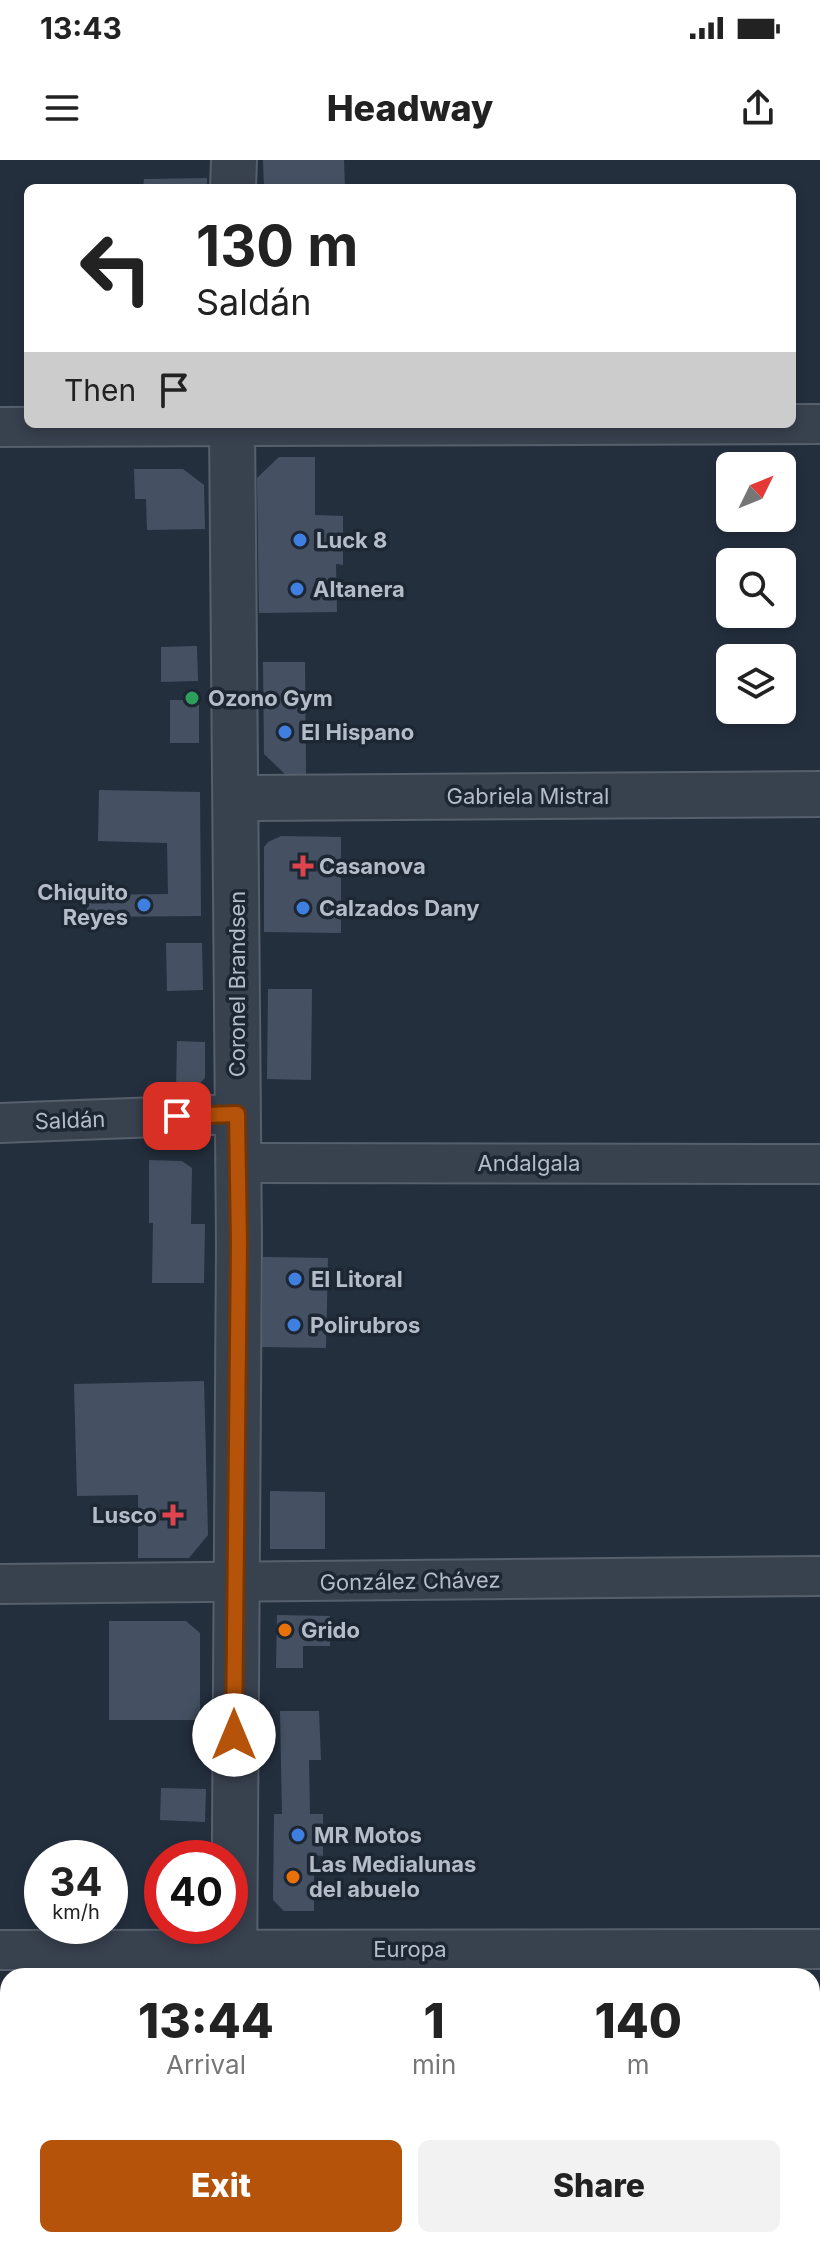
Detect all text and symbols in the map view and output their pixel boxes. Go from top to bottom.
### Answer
text: 13:43 [40,10,122,46]
icon: menu [40,86,84,130]
text: Headway [327,86,493,130]
icon: share [736,86,780,130]
text: 130 m [196,212,358,280]
icon: left [64,216,168,320]
text: Saldán [196,280,312,324]
icon: arrive [152,368,196,412]
text: Then [64,372,136,408]
north arrow [716,452,796,532]
map controls [716,452,796,724]
place label: Luck 8 [316,527,387,553]
marker: Luck 8 [291,531,309,549]
button: search [716,548,796,628]
place label: Altanera [313,576,405,602]
marker: Altanera [288,580,306,598]
button: layers [716,644,796,724]
place label: Ozono Gym [208,685,333,711]
marker: Ozono Gym [183,689,201,707]
place label: El Hispano [301,719,414,745]
marker: El Hispano [276,723,294,741]
street label: Gabriela Mistral [447,783,609,809]
place label: Casanova [319,853,426,879]
marker: Casanova [294,857,312,875]
place label: Chiquito Reyes [37,879,128,930]
street label: Coronel Brandsen [224,891,250,1077]
place label: Calzados Dany [319,895,480,921]
marker: Chiquito Reyes [135,896,153,914]
marker: Calzados Dany [294,899,312,917]
pin [143,1082,211,1150]
icon: arrive [155,1094,199,1138]
street label: Saldán [34,1106,106,1134]
street label: Andalgala [478,1150,580,1176]
place label: El Litoral [311,1266,403,1292]
marker: El Litoral [286,1270,304,1288]
place label: Polirubros [310,1312,420,1338]
marker: Polirubros [285,1316,303,1334]
place label: Lusco [92,1502,157,1528]
marker: Lusco [164,1506,182,1524]
street label: González Chávez [319,1566,501,1596]
place label: Grido [301,1617,360,1643]
marker: Grido [276,1621,294,1639]
position arrow [192,1693,276,1777]
place label: MR Motos [314,1822,422,1848]
marker: MR Motos [289,1826,307,1844]
speed limit sign: 40 [144,1840,248,1944]
place label: Las Medialunas del abuelo [309,1851,476,1902]
text: 34 [50,1857,102,1906]
marker: Las Medialunas del abuelo [284,1868,302,1886]
text: km/h [52,1900,100,1924]
street label: Europa [373,1936,447,1962]
text: 13:44 [138,1991,274,2050]
text: 1 [424,1991,445,2050]
text: 140 [594,1991,682,2050]
text: Arrival [166,2049,246,2080]
text: min [412,2049,456,2080]
text: m [627,2049,650,2080]
button: Exit [40,2140,402,2232]
button: Share [418,2140,780,2232]

